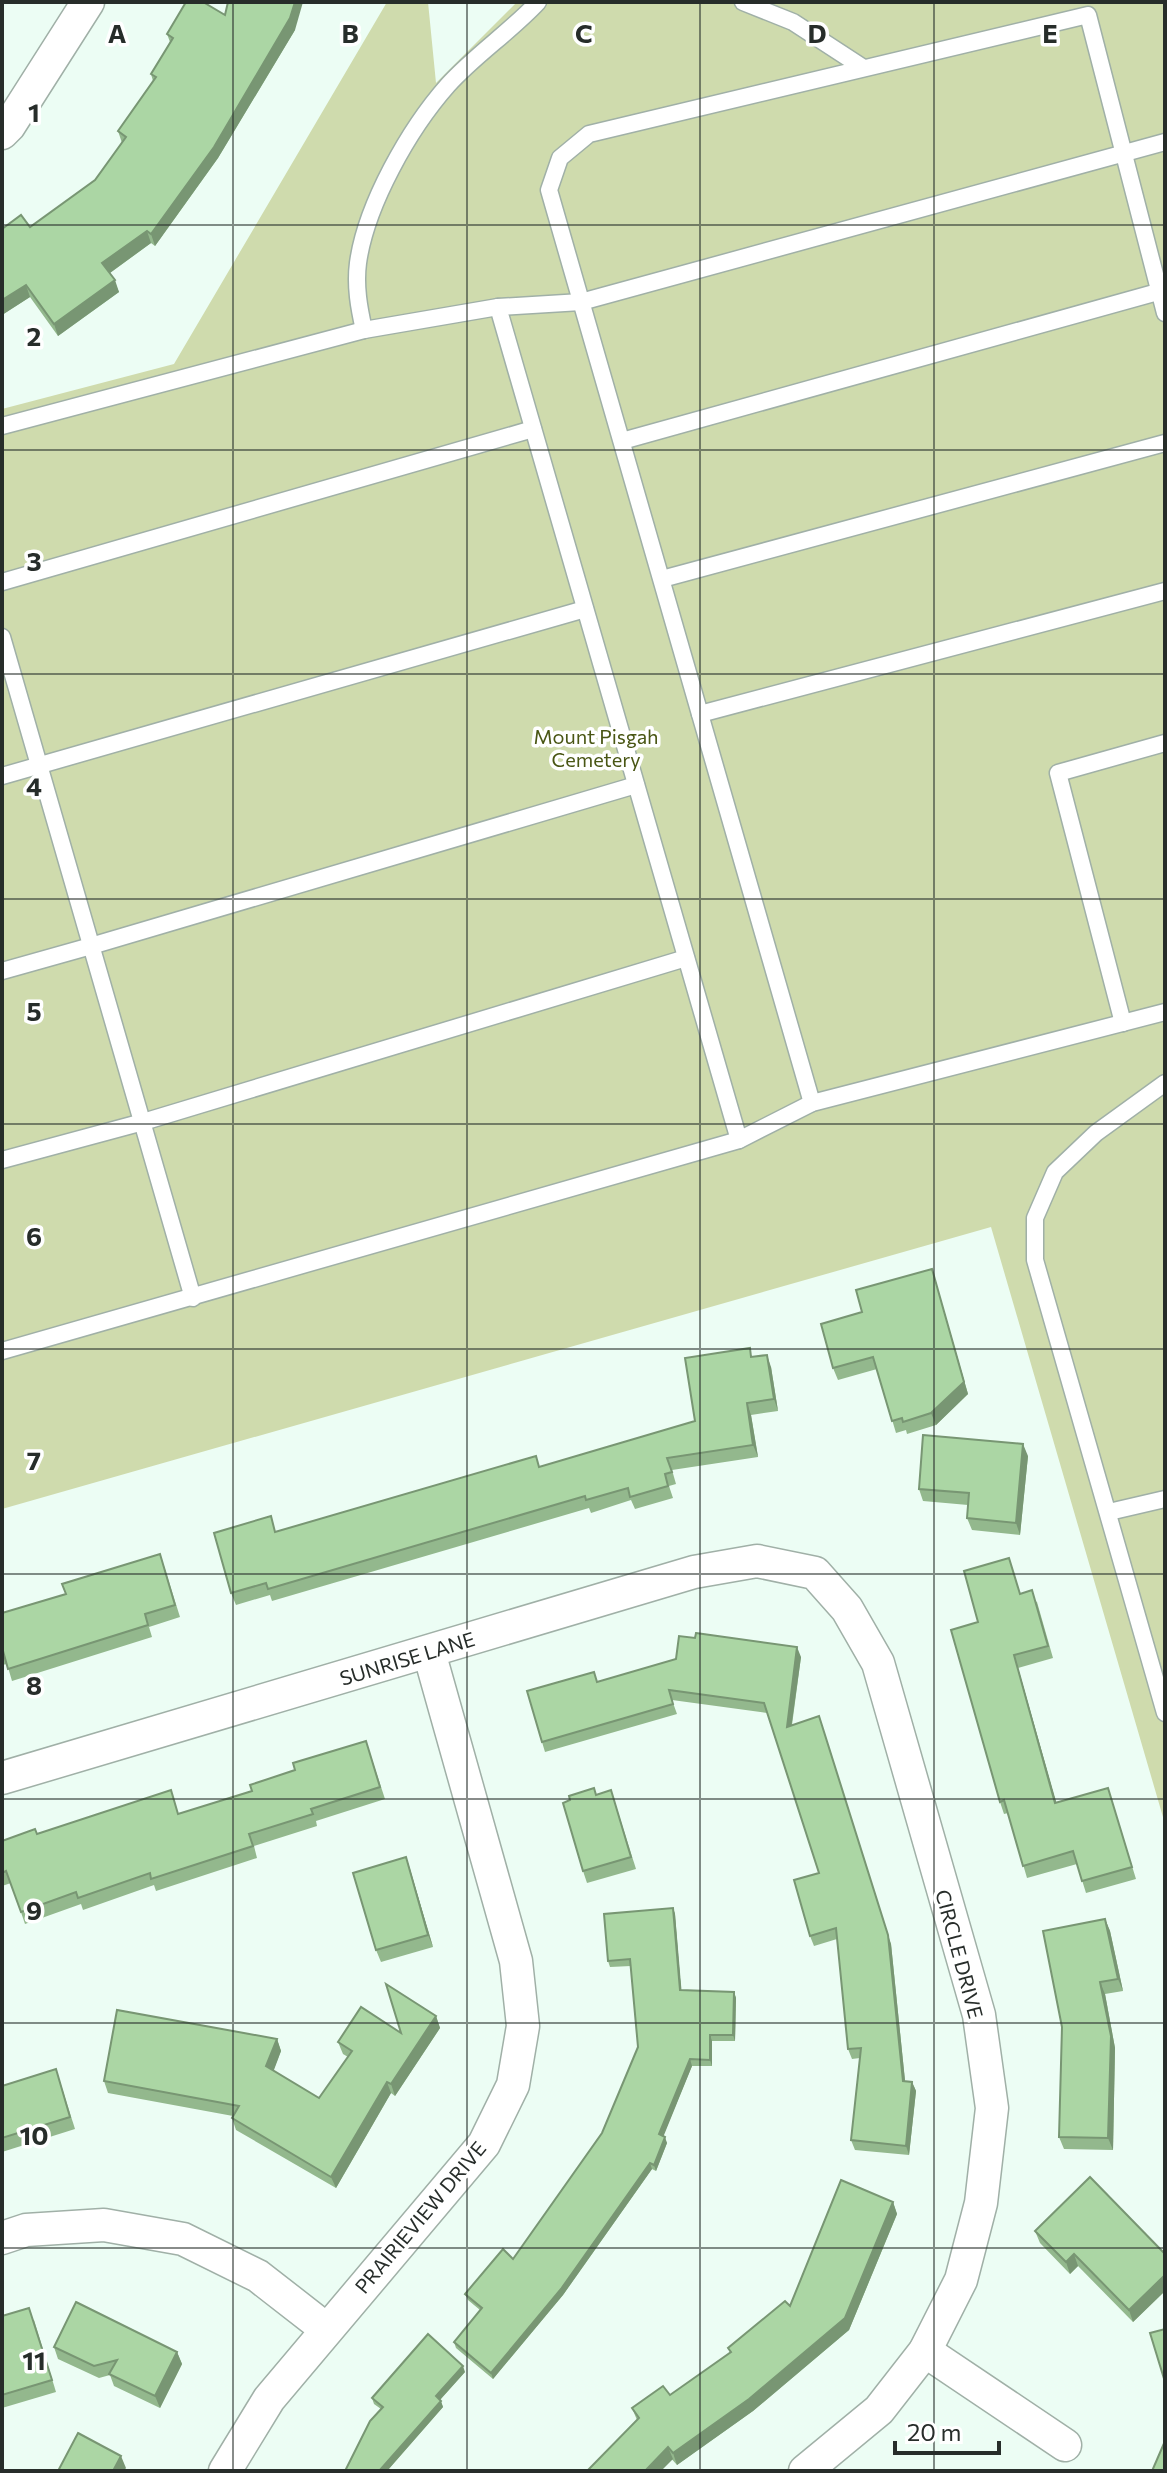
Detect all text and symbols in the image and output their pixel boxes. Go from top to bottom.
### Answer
text: A [108,17,127,48]
text: B [341,17,359,48]
text: C [575,17,593,48]
text: D [807,17,827,48]
text: E [1042,17,1058,48]
text: 1 [28,96,40,127]
text: 2 [27,320,41,351]
text: 3 [26,545,42,576]
park label: Mount Pisgah Cemetery [533,724,659,771]
text: 4 [26,770,42,801]
text: 5 [26,995,42,1026]
text: 6 [26,1220,42,1251]
text: 7 [27,1444,41,1475]
street label: SUNRISE LANE [337,1626,477,1690]
text: 8 [26,1669,42,1700]
street label: CIRCLE DRIVE [931,1887,989,2021]
text: 9 [26,1894,42,1925]
text: 10 [19,2119,49,2150]
street label: PRAIRIEVIEW DRIVE [349,2136,491,2298]
text: 11 [22,2344,46,2375]
scale bar [895,2405,999,2455]
text: 20 m [907,2417,961,2446]

